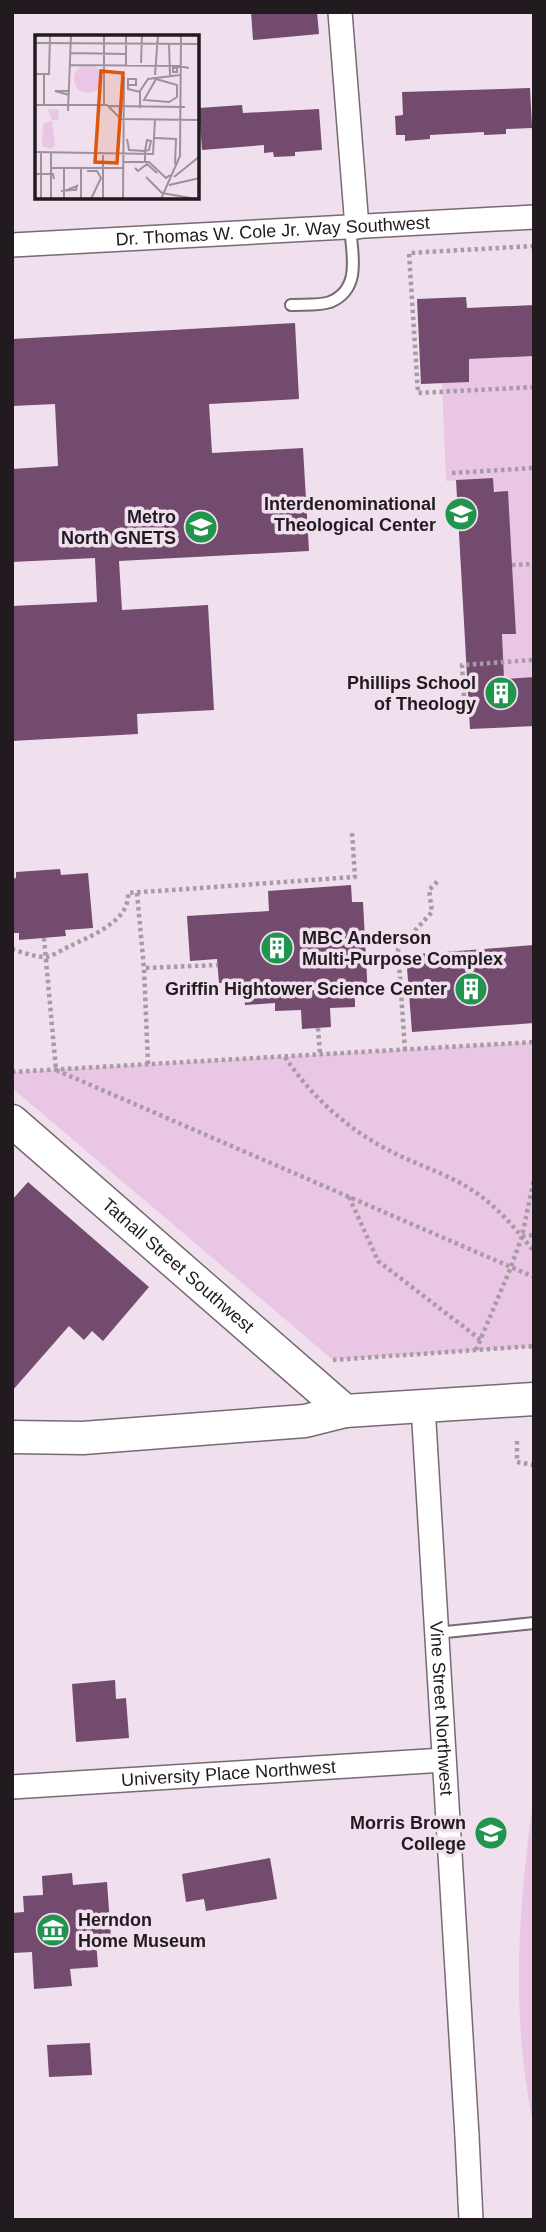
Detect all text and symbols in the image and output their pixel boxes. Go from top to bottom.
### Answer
inset map [35,35,200,200]
street label: Dr. Thomas W. Cole Jr. Way Southwest [115,213,430,249]
place label: Interdenominational Theological Center [264,494,436,535]
school or university icon: Interdenominational Theological Center [442,495,480,533]
place label: Metro North GNETS [61,507,176,548]
school or university icon: Metro North GNETS [182,508,220,546]
place label: Phillips School of Theology [347,673,476,714]
building icon: Phillips School of Theology [482,674,520,712]
place label: MBC Anderson Multi-Purpose Complex [302,928,503,969]
building icon: MBC Anderson Multi-Purpose Complex [258,929,296,967]
building icon: Griffin Hightower Science Center [452,970,490,1008]
place label: Griffin Hightower Science Center [165,979,447,999]
street label: Tatnall Street Southwest [98,1194,258,1337]
street label: Vine Street Northwest [426,1621,456,1796]
street label: University Place Northwest [121,1757,337,1790]
place label: Morris Brown College [350,1813,466,1854]
school or university icon: Morris Brown College [472,1814,510,1852]
place label: Herndon Home Museum [78,1910,206,1951]
museum icon: Herndon Home Museum [34,1911,72,1949]

